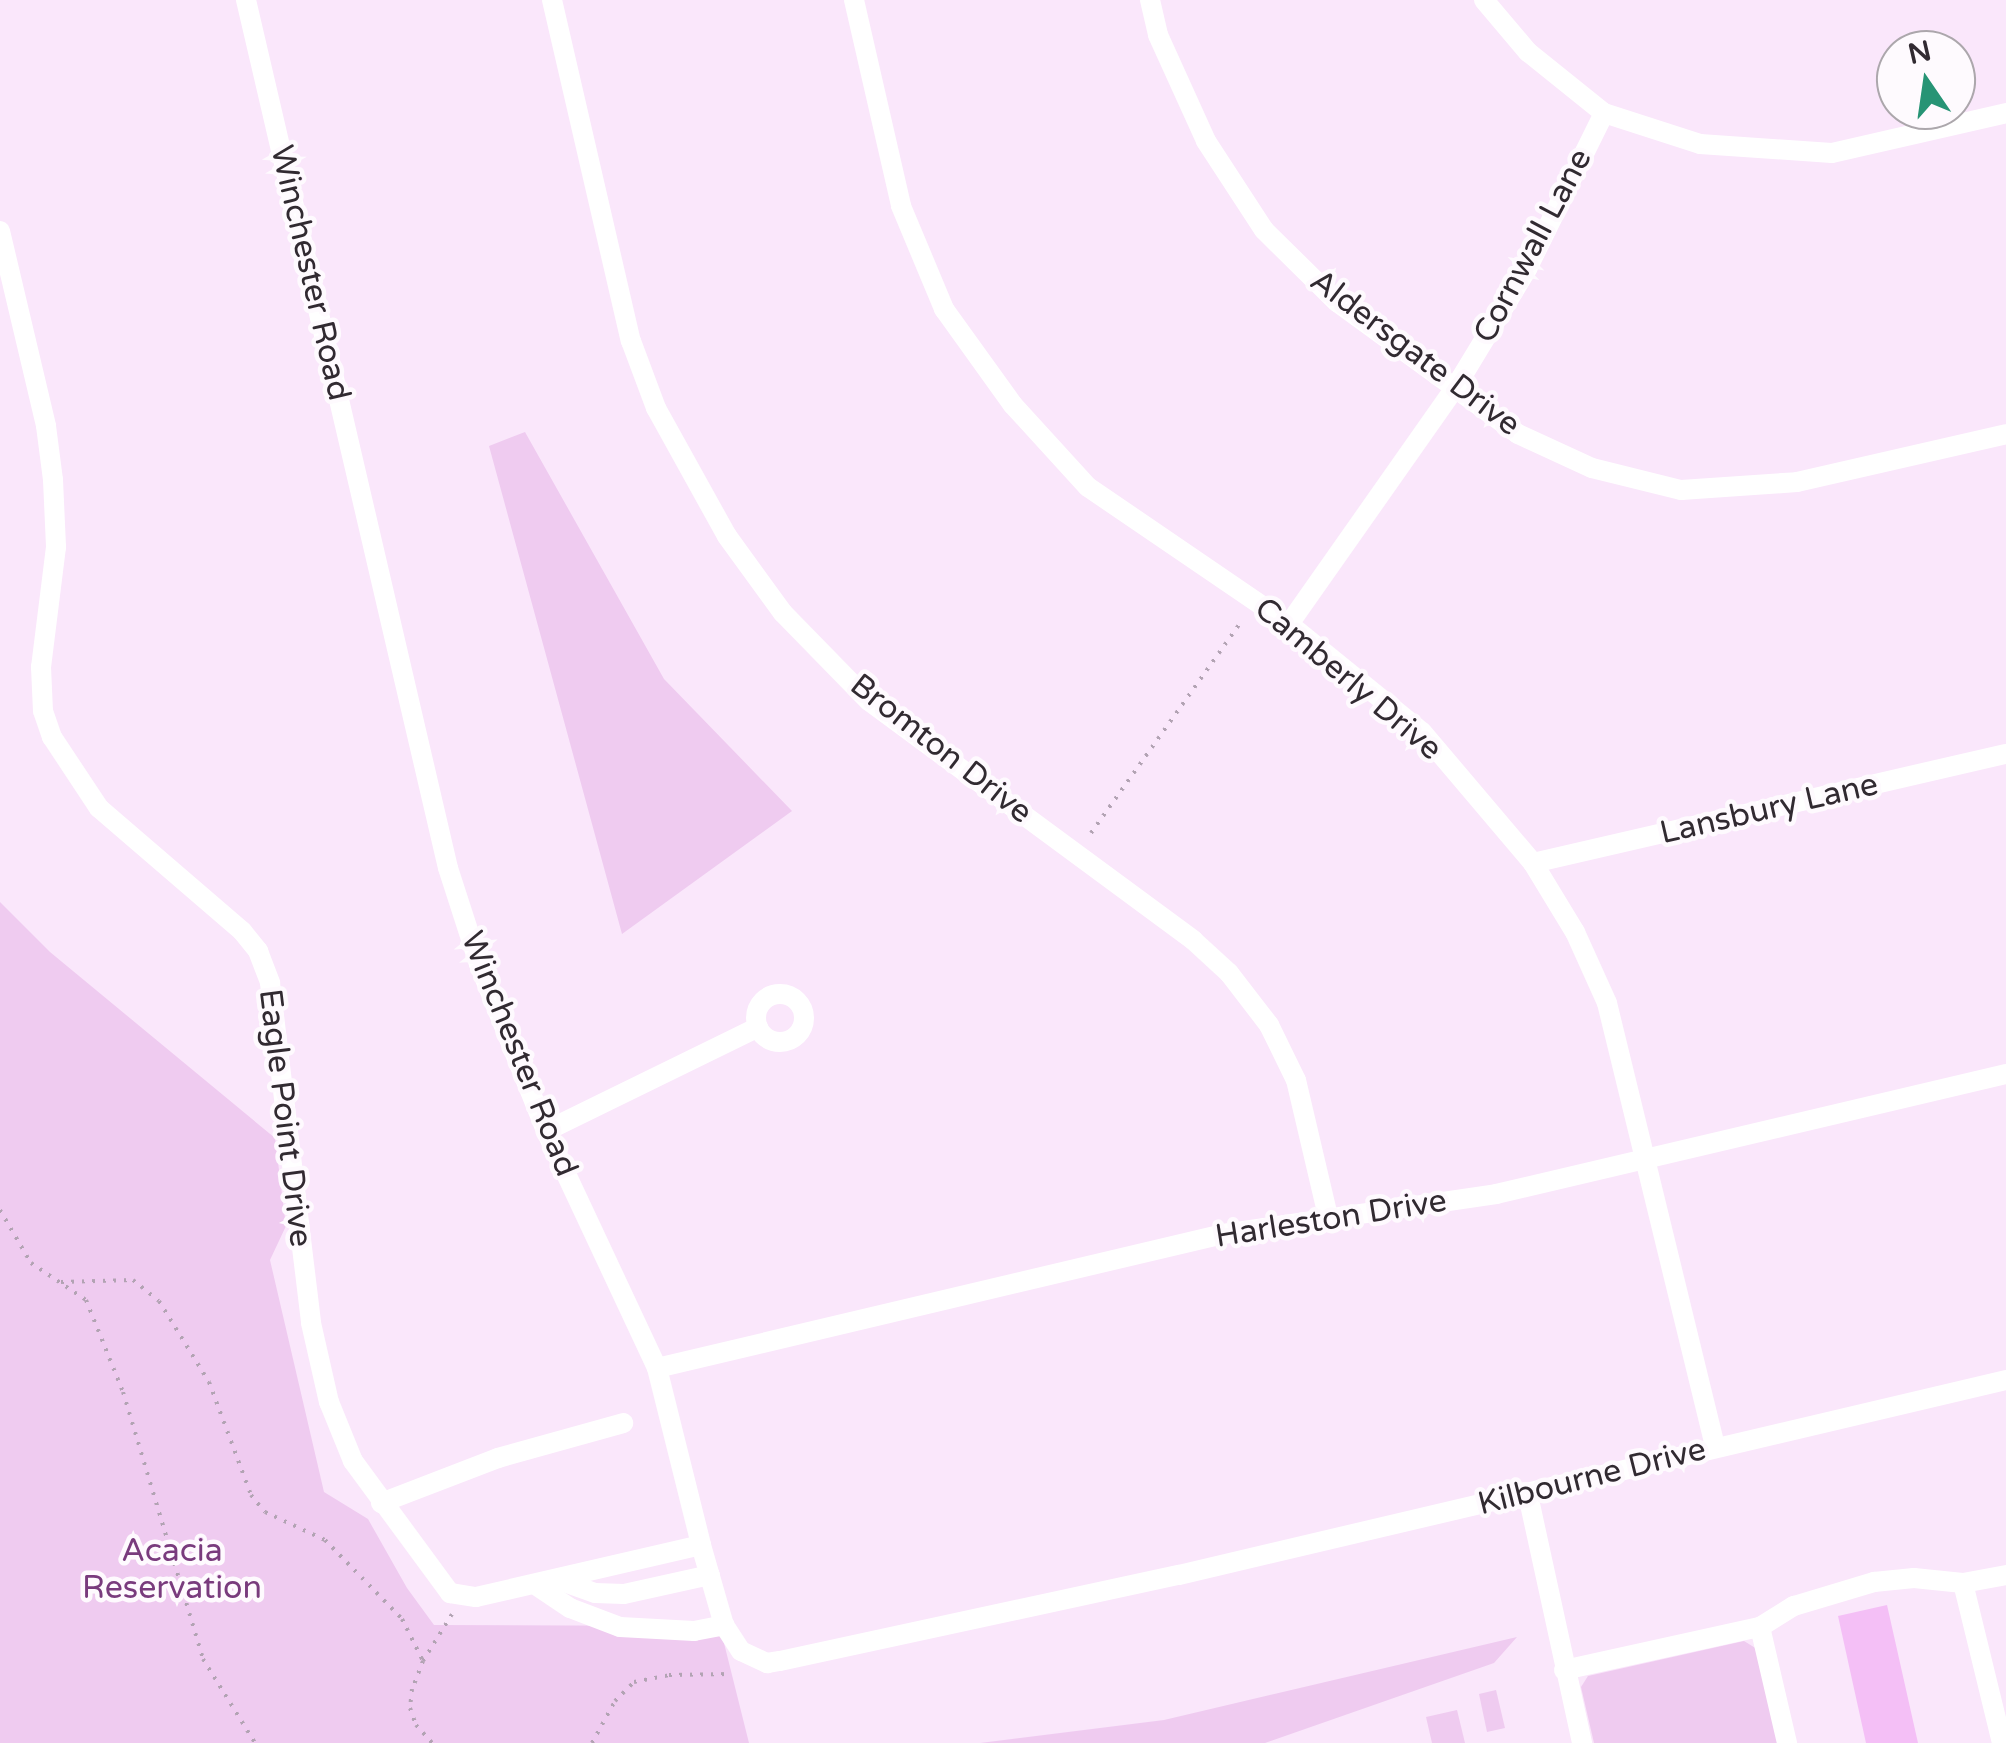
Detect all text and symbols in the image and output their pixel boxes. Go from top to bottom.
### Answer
north arrow [1876,30,1976,130]
text: N [1905,34,1934,72]
street label: Winchester Road [262,142,358,404]
street label: Cornwall Lane [1466,142,1600,350]
street label: Aldersgate Drive [1303,262,1527,444]
street label: Camberly Drive [1247,590,1449,768]
street label: Bromton Drive [842,666,1040,832]
street label: Lansbury Lane [1656,765,1882,853]
street label: Winchester Road [452,926,586,1182]
street label: Eagle Point Drive [250,987,320,1249]
street label: Harleston Drive [1213,1182,1449,1256]
street label: Kilbourne Drive [1474,1430,1710,1524]
park label: Acacia Reservation [82,1533,262,1608]

